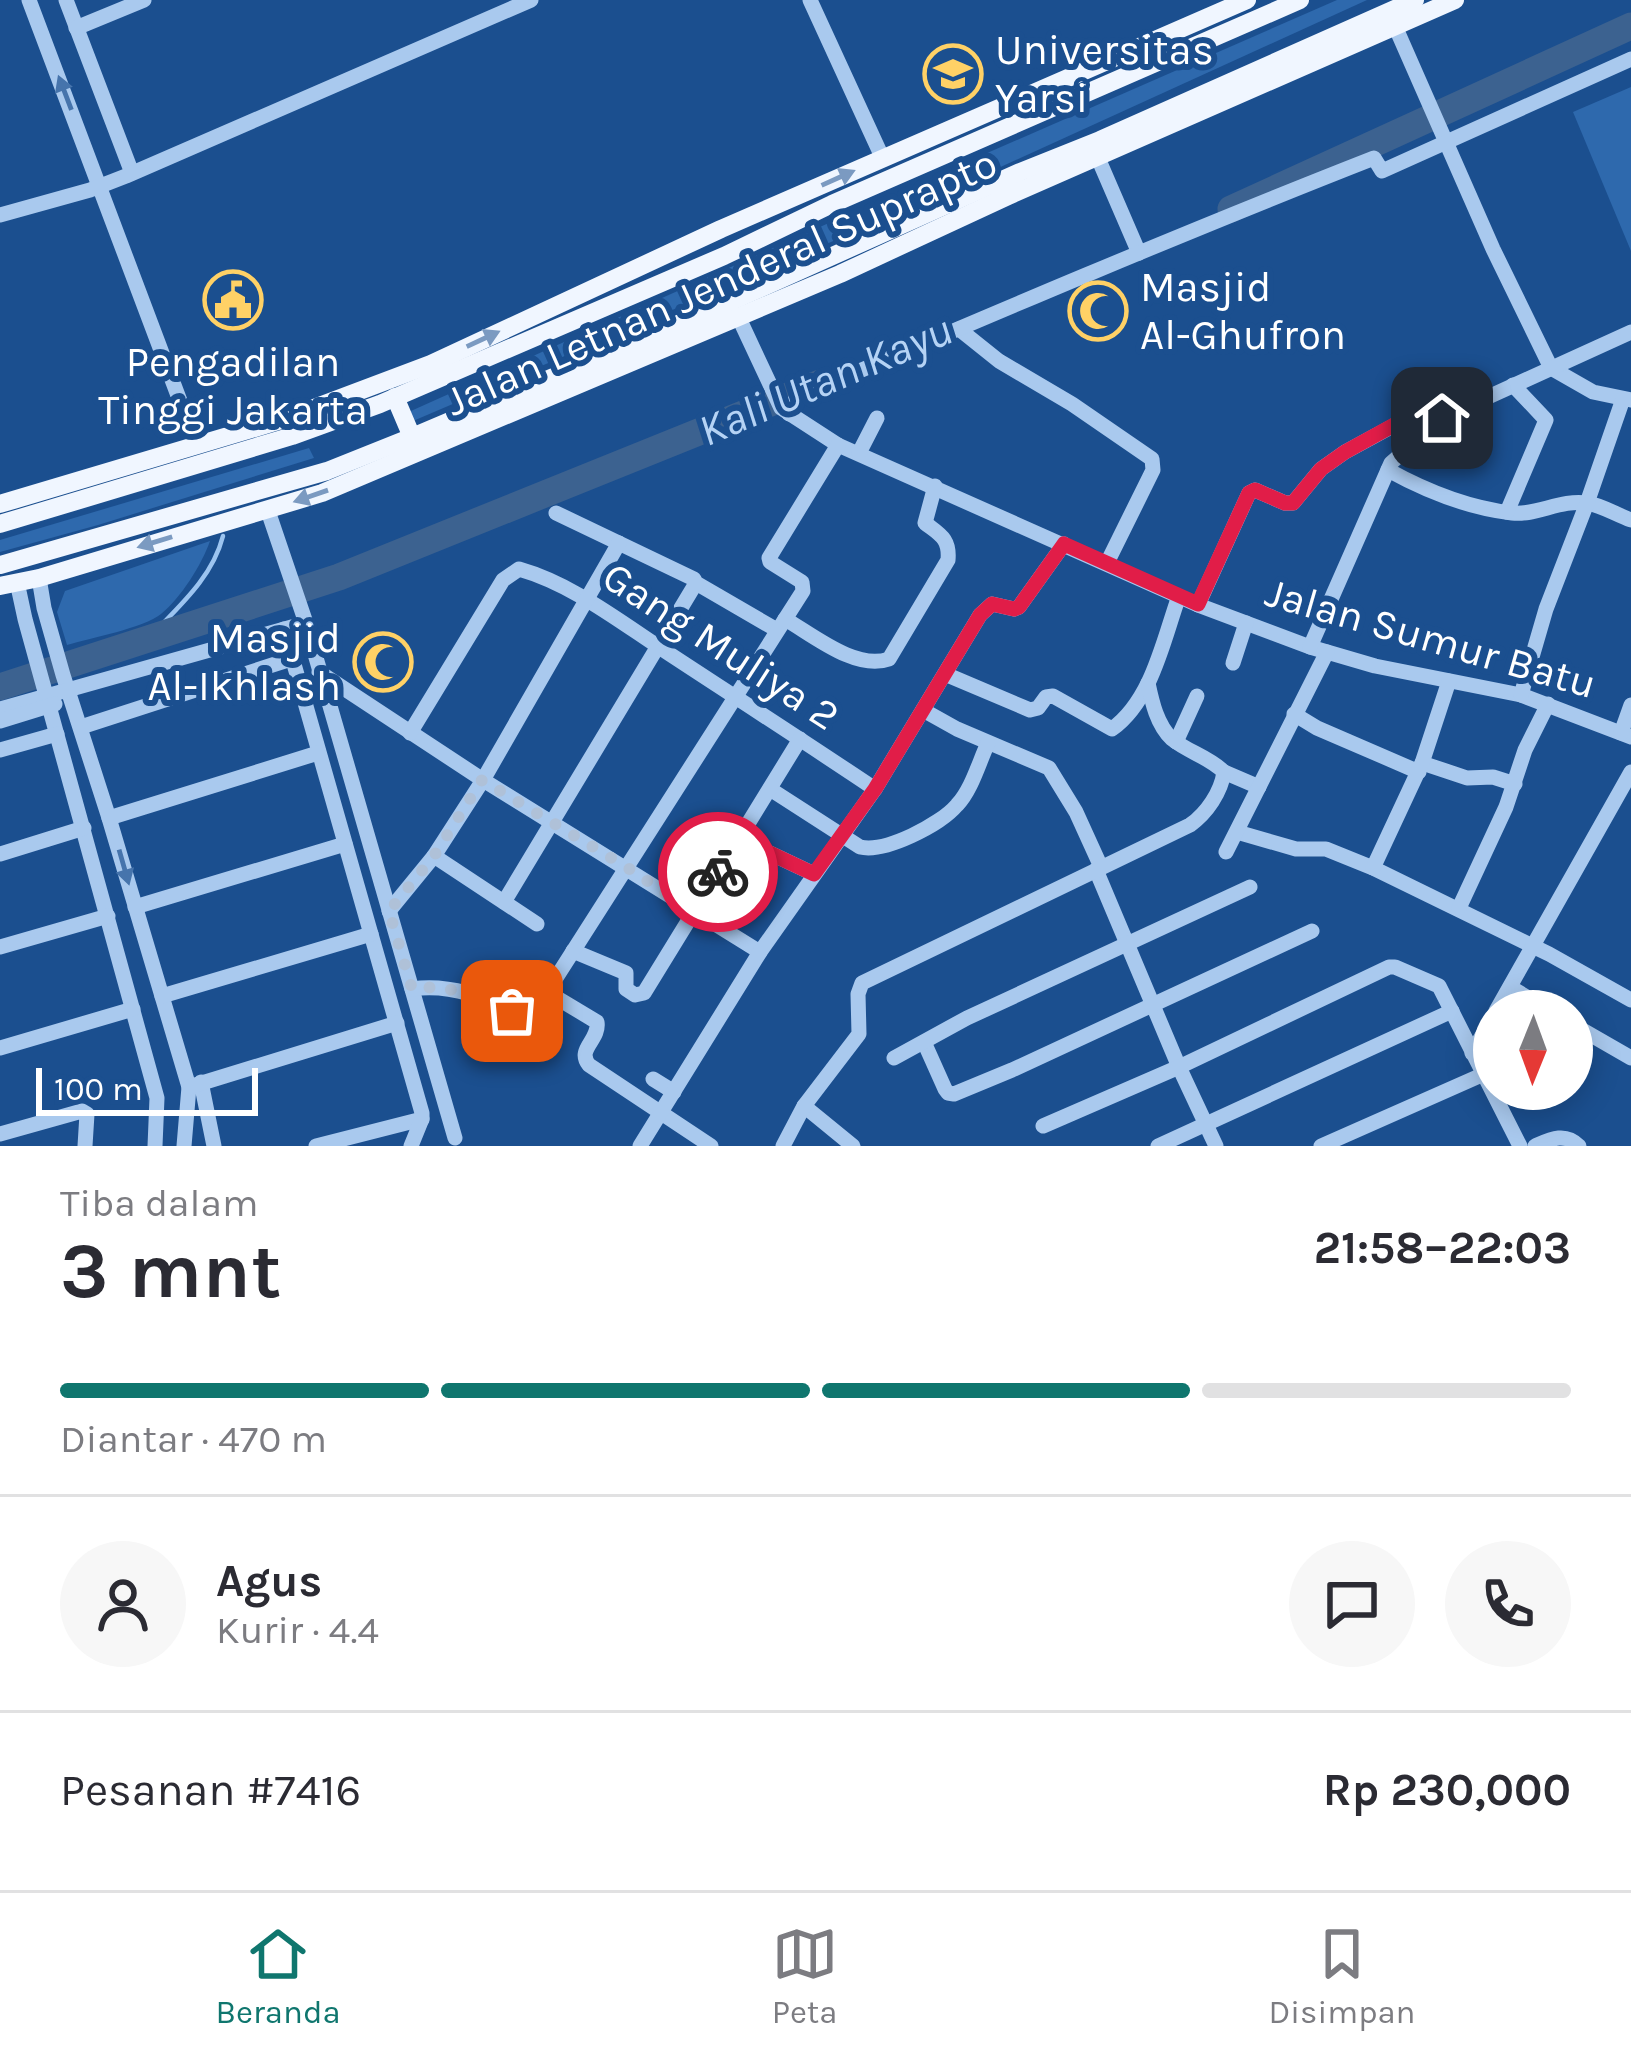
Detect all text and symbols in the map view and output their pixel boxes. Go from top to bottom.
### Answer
place label: Universitas Yarsi [995,25,1214,123]
school or university icon: Universitas Yarsi [922,43,984,105]
one-way arrow [54,75,73,111]
street label: Jalan Letnan Jenderal Suprapto [438,137,1004,427]
one-way arrow [821,168,856,188]
place label: Masjid Al-Ghufron [1140,262,1346,360]
public building icon: Pengadilan Tinggi Jakarta [202,269,264,331]
mosque icon: Masjid Al-Ghufron [1067,280,1129,342]
water label: Kali Utan Kayu [690,303,960,458]
one-way arrow [466,329,501,349]
place label: Pengadilan Tinggi Jakarta [98,337,368,435]
pin [1391,367,1493,469]
icon: home [1409,385,1475,451]
one-way arrow [293,488,329,506]
one-way arrow [136,533,173,552]
street label: Gang Muliya 2 [594,551,848,741]
street label: Jalan Sumur Batu [1260,567,1602,709]
place label: Masjid Al-Ikhlash [147,613,341,711]
mosque icon: Masjid Al-Ikhlash [352,631,414,693]
courier [658,812,778,932]
icon: bike [685,839,751,905]
one-way arrow [116,850,134,886]
pin [461,960,563,1062]
icon: bag [479,978,545,1044]
north arrow [1473,990,1593,1110]
map controls [1473,990,1593,1110]
scale bar [36,1062,258,1115]
text: 100 m [54,1070,143,1108]
text: Tiba dalam [60,1180,258,1226]
text: 21:58–22:03 [1314,1222,1571,1274]
text: 3 mnt [60,1225,282,1317]
text: Diantar · 470 m [60,1416,327,1462]
button: person [60,1541,186,1667]
button: chat [1289,1541,1415,1667]
button: phone [1445,1541,1571,1667]
text: Agus [216,1555,322,1607]
text: Kurir · 4.4 [216,1607,379,1653]
text: Pesanan #7416 [60,1764,361,1816]
text: Rp 230,000 [1323,1764,1571,1816]
tab: Beranda [215,1921,341,2031]
tab: Peta [772,1921,838,2031]
tab: Disimpan [1268,1921,1416,2031]

